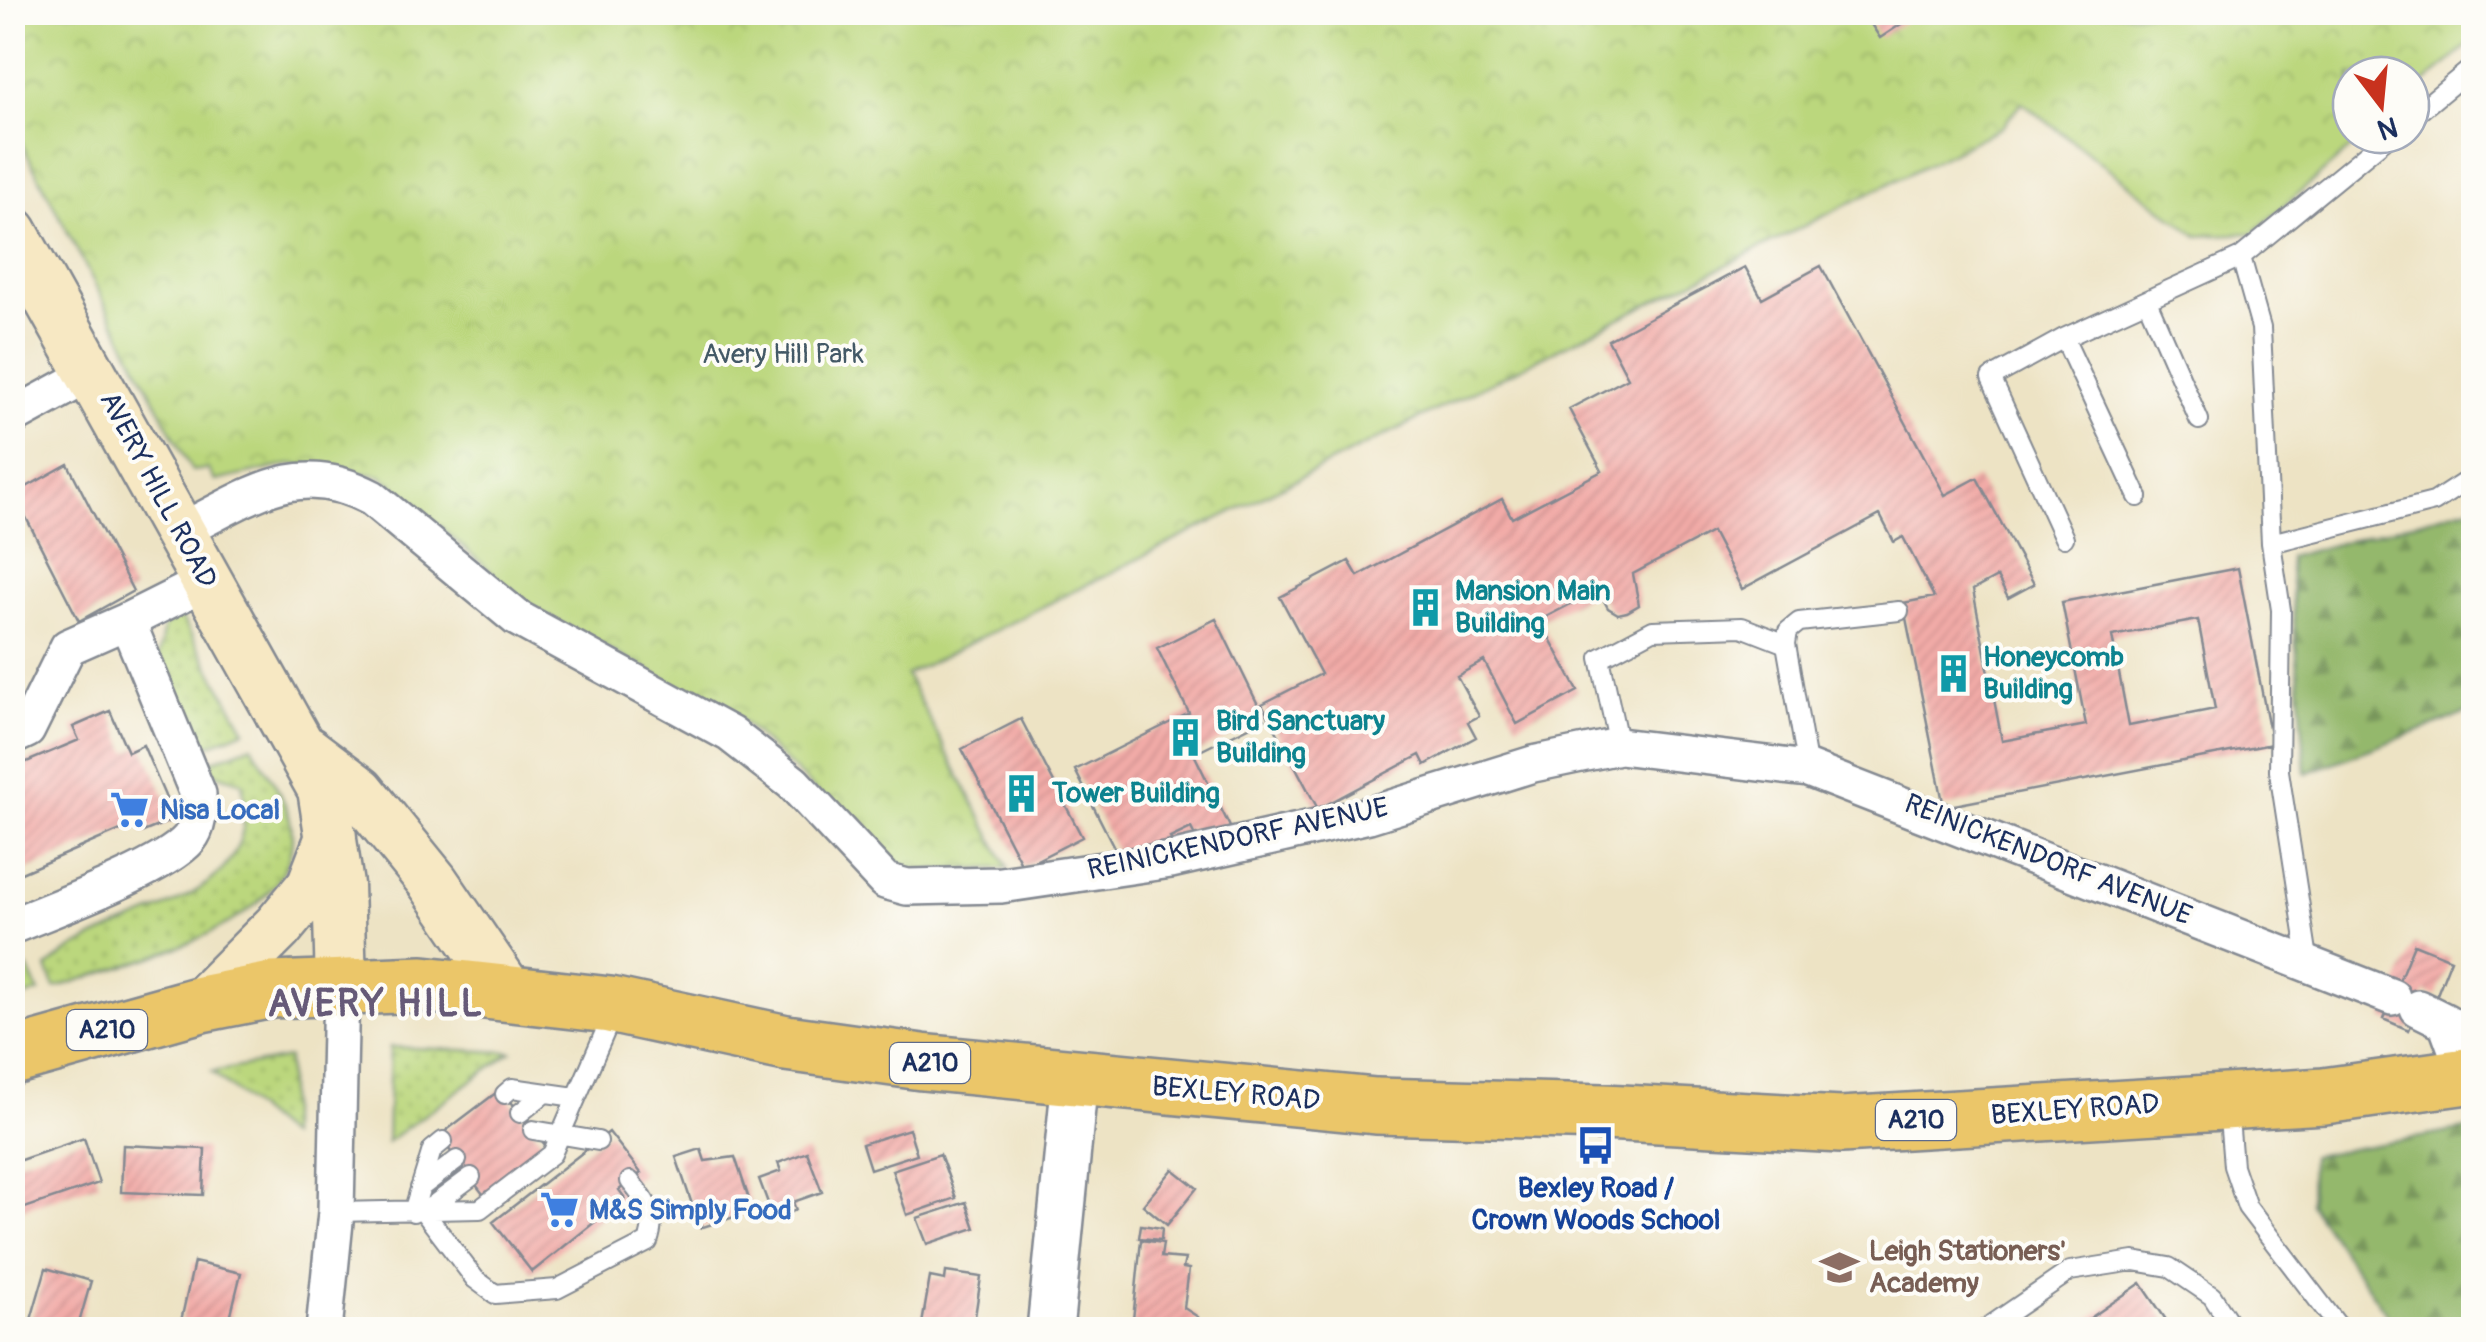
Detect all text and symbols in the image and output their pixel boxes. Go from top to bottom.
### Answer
north arrow [2331,55,2431,155]
text: N [2374,108,2401,147]
park label: Avery Hill Park [702,337,864,372]
street label: AVERY HILL ROAD [92,386,224,594]
place label: Mansion Main Building [1455,574,1611,641]
building icon: Mansion Main Building [1404,586,1446,628]
place label: Honeycomb Building [1983,640,2124,707]
building icon: Honeycomb Building [1932,652,1974,694]
place label: Bird Sanctuary Building [1216,704,1385,771]
building icon: Bird Sanctuary Building [1165,716,1207,758]
building icon: Tower Building [1001,772,1043,814]
place label: Tower Building [1051,776,1220,811]
street label: REINICKENDORF AVENUE [1899,786,2197,934]
supermarket icon: Nisa Local [109,789,151,831]
street label: REINICKENDORF AVENUE [1084,790,1392,888]
place label: Nisa Local [160,793,280,828]
district label: AVERY HILL [267,980,485,1028]
road number: A210 [67,1010,147,1050]
road number: A210 [890,1043,970,1083]
street label: BEXLEY ROAD [1150,1069,1322,1119]
street label: BEXLEY ROAD [1990,1087,2160,1133]
road number: A210 [1876,1100,1956,1140]
bus stop icon: Bexley Road / Crown Woods School [1575,1124,1617,1166]
place label: Bexley Road / Crown Woods School [1471,1171,1721,1238]
supermarket icon: M&S Simply Food [538,1189,580,1231]
place label: M&S Simply Food [589,1193,792,1228]
place label: Leigh Stationers' Academy [1869,1234,2066,1301]
school or university icon: Leigh Stationers' Academy [1818,1246,1860,1288]

